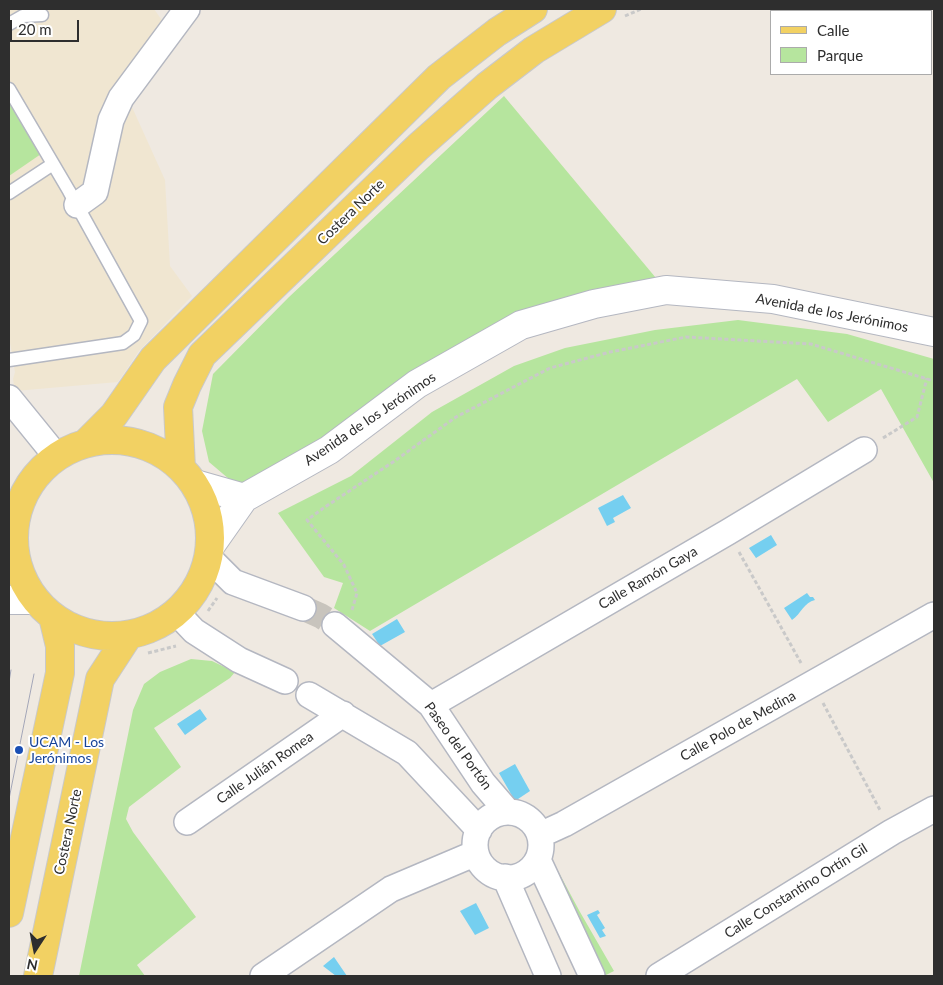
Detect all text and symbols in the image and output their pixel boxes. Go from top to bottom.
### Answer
scale bar [12,10,81,42]
legend [770,10,933,75]
text: 20 m [18,20,52,38]
text: Calle [817,21,849,39]
text: Parque [817,46,863,64]
street label: Costera Norte [314,176,388,248]
street label: Avenida de los Jerónimos [754,290,910,336]
street label: Avenida de los Jerónimos [301,369,439,469]
street label: Calle Ramón Gaya [596,543,700,613]
street label: Calle Polo de Medina [677,687,799,765]
street label: Paseo del Portón [421,699,495,793]
street label: Calle Julián Romea [213,728,317,808]
place label: UCAM - Los Jerónimos [29,734,104,766]
marker: UCAM - Los Jerónimos [13,744,25,756]
street label: Costera Norte [51,788,85,876]
street label: Calle Constantino Ortín Gil [721,840,871,942]
north arrow [10,925,60,975]
text: N [25,956,39,975]

